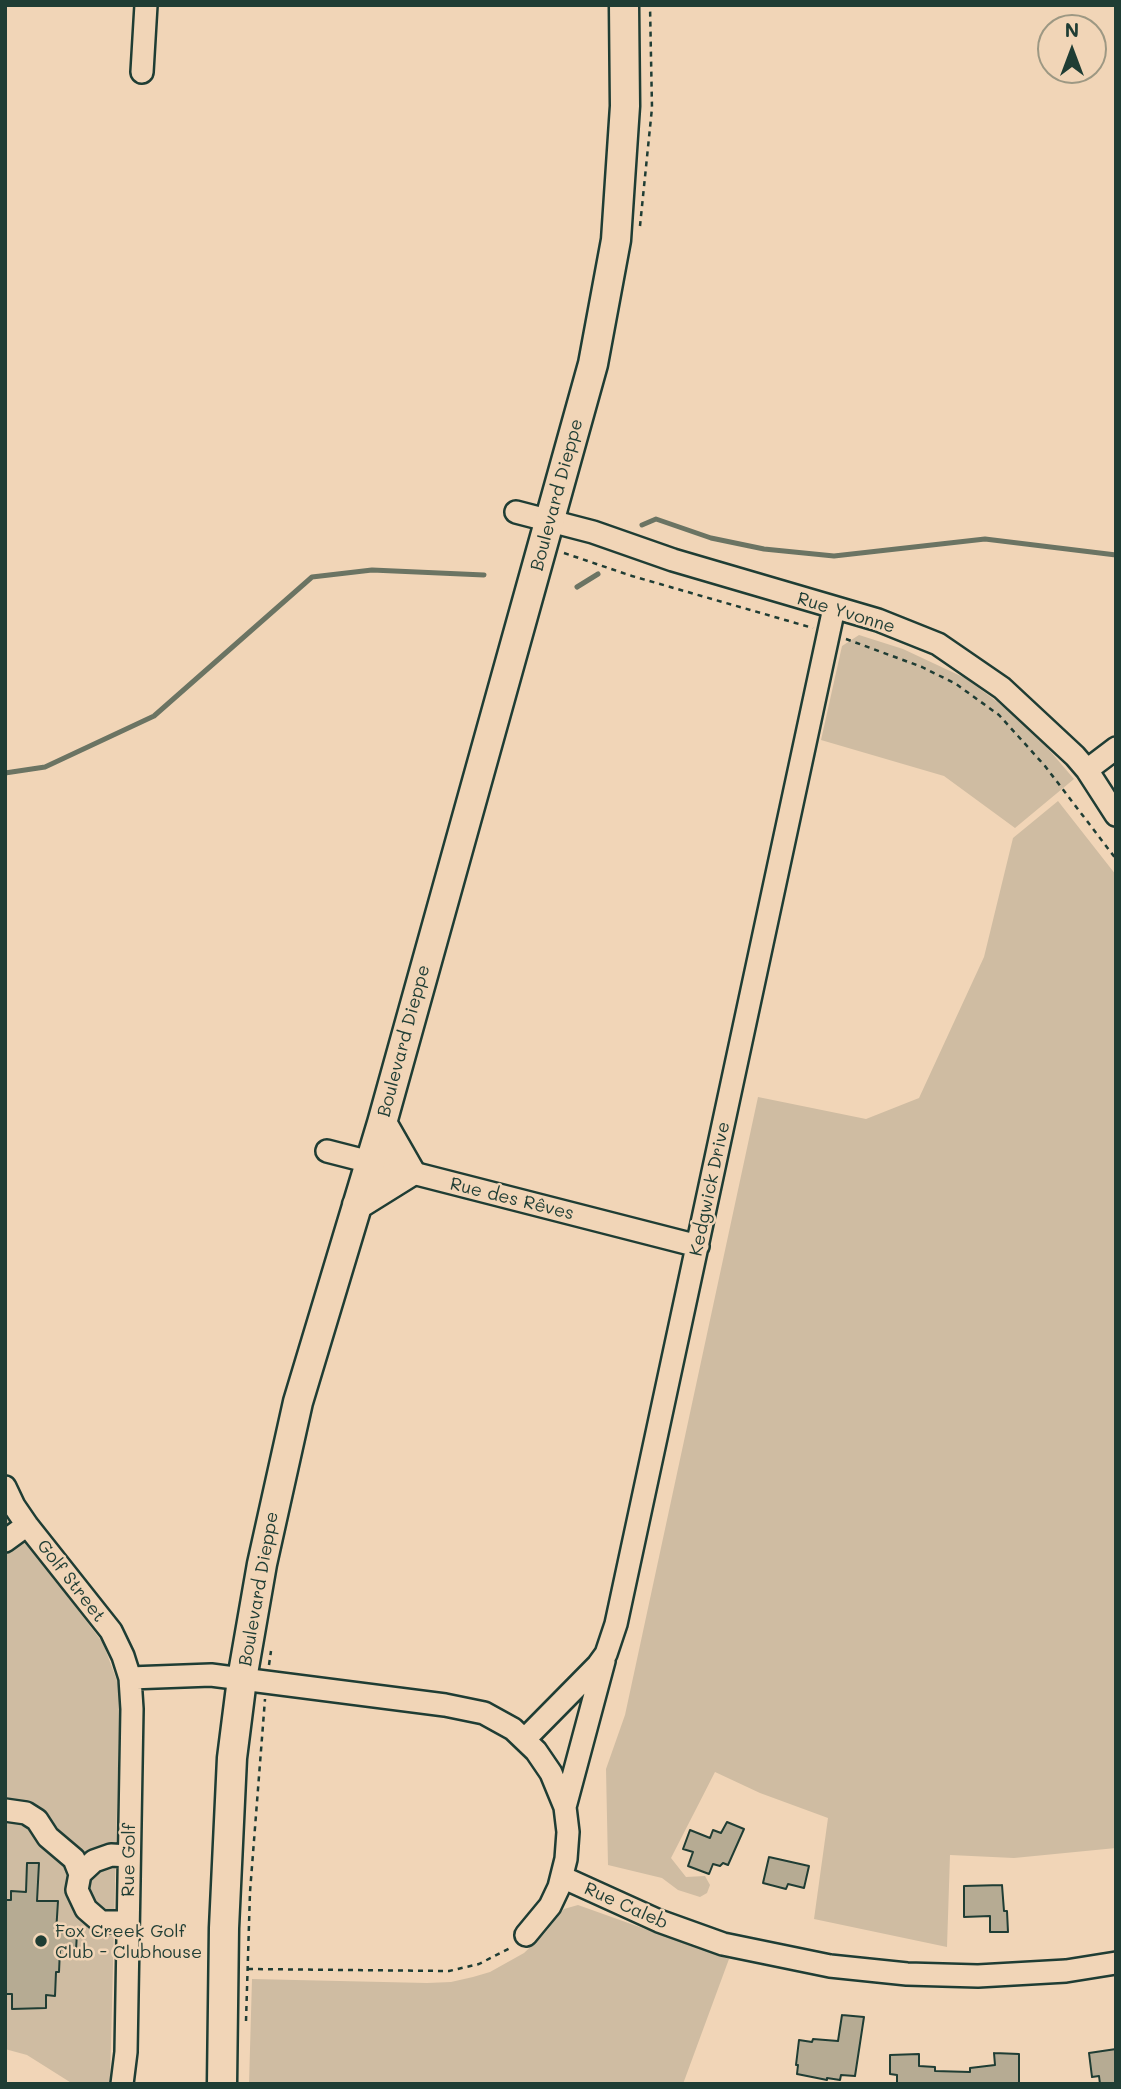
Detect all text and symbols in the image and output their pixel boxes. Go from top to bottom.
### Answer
north arrow [1037,14,1107,84]
text: N [1065,17,1079,42]
street label: Boulevard Dieppe [526,417,588,573]
street label: Rue Yvonne [794,588,898,638]
street label: Boulevard Dieppe [373,963,435,1119]
street label: Kedgwick Drive [685,1120,735,1258]
street label: Rue des Rêves [448,1173,576,1225]
street label: Boulevard Dieppe [235,1510,283,1668]
street label: Golf Street [32,1536,110,1626]
street label: Rue Golf [118,1823,140,1897]
street label: Rue Caleb [581,1878,671,1934]
place label: Fox Creek Golf Club - Clubhouse [55,1920,202,1962]
marker: Fox Creek Golf Club - Clubhouse [33,1933,49,1949]

